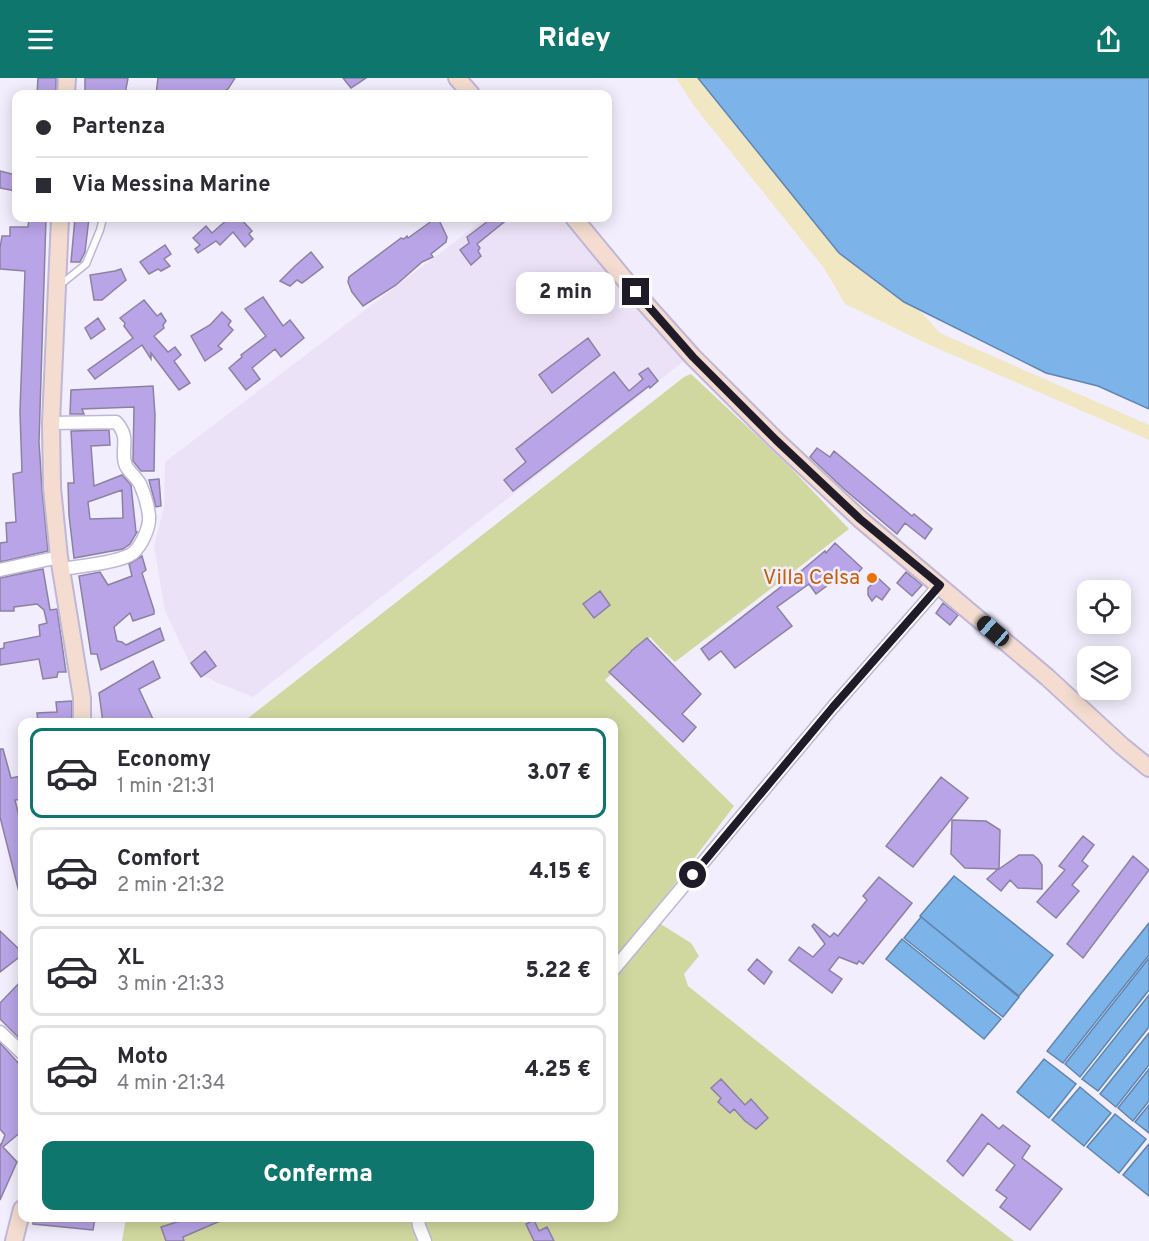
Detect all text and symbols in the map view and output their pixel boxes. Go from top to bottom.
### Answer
text: Ridey [538,22,611,56]
icon: menu [24,23,57,56]
icon: share [1092,23,1125,56]
text: Partenza [72,114,165,141]
text: Via Messina Marine [72,172,270,199]
callout: 2 min [516,271,615,313]
route end [622,278,649,305]
text: 2 min [539,280,592,306]
place label: Villa Celsa [763,565,860,592]
marker: Villa Celsa [865,571,879,585]
map controls [1077,580,1131,700]
button: locate [1077,580,1131,634]
car [974,612,1012,650]
button: layers [1077,646,1131,700]
icon: car [45,746,99,800]
text: Economy [117,747,211,774]
text: 3.07 € [527,760,591,787]
text: 1 min · 21:31 [117,774,216,800]
icon: car [45,845,99,899]
text: Comfort [117,846,200,873]
text: 4.15 € [529,859,591,886]
route start [679,861,706,888]
text: 2 min · 21:32 [117,873,225,899]
icon: car [45,944,99,998]
text: XL [117,945,144,972]
text: 5.22 € [526,958,591,985]
text: 3 min · 21:33 [117,972,225,998]
icon: car [45,1043,99,1097]
text: Moto [117,1044,168,1071]
text: 4.25 € [525,1057,591,1084]
text: 4 min · 21:34 [117,1071,225,1097]
button: Conferma [42,1141,594,1210]

